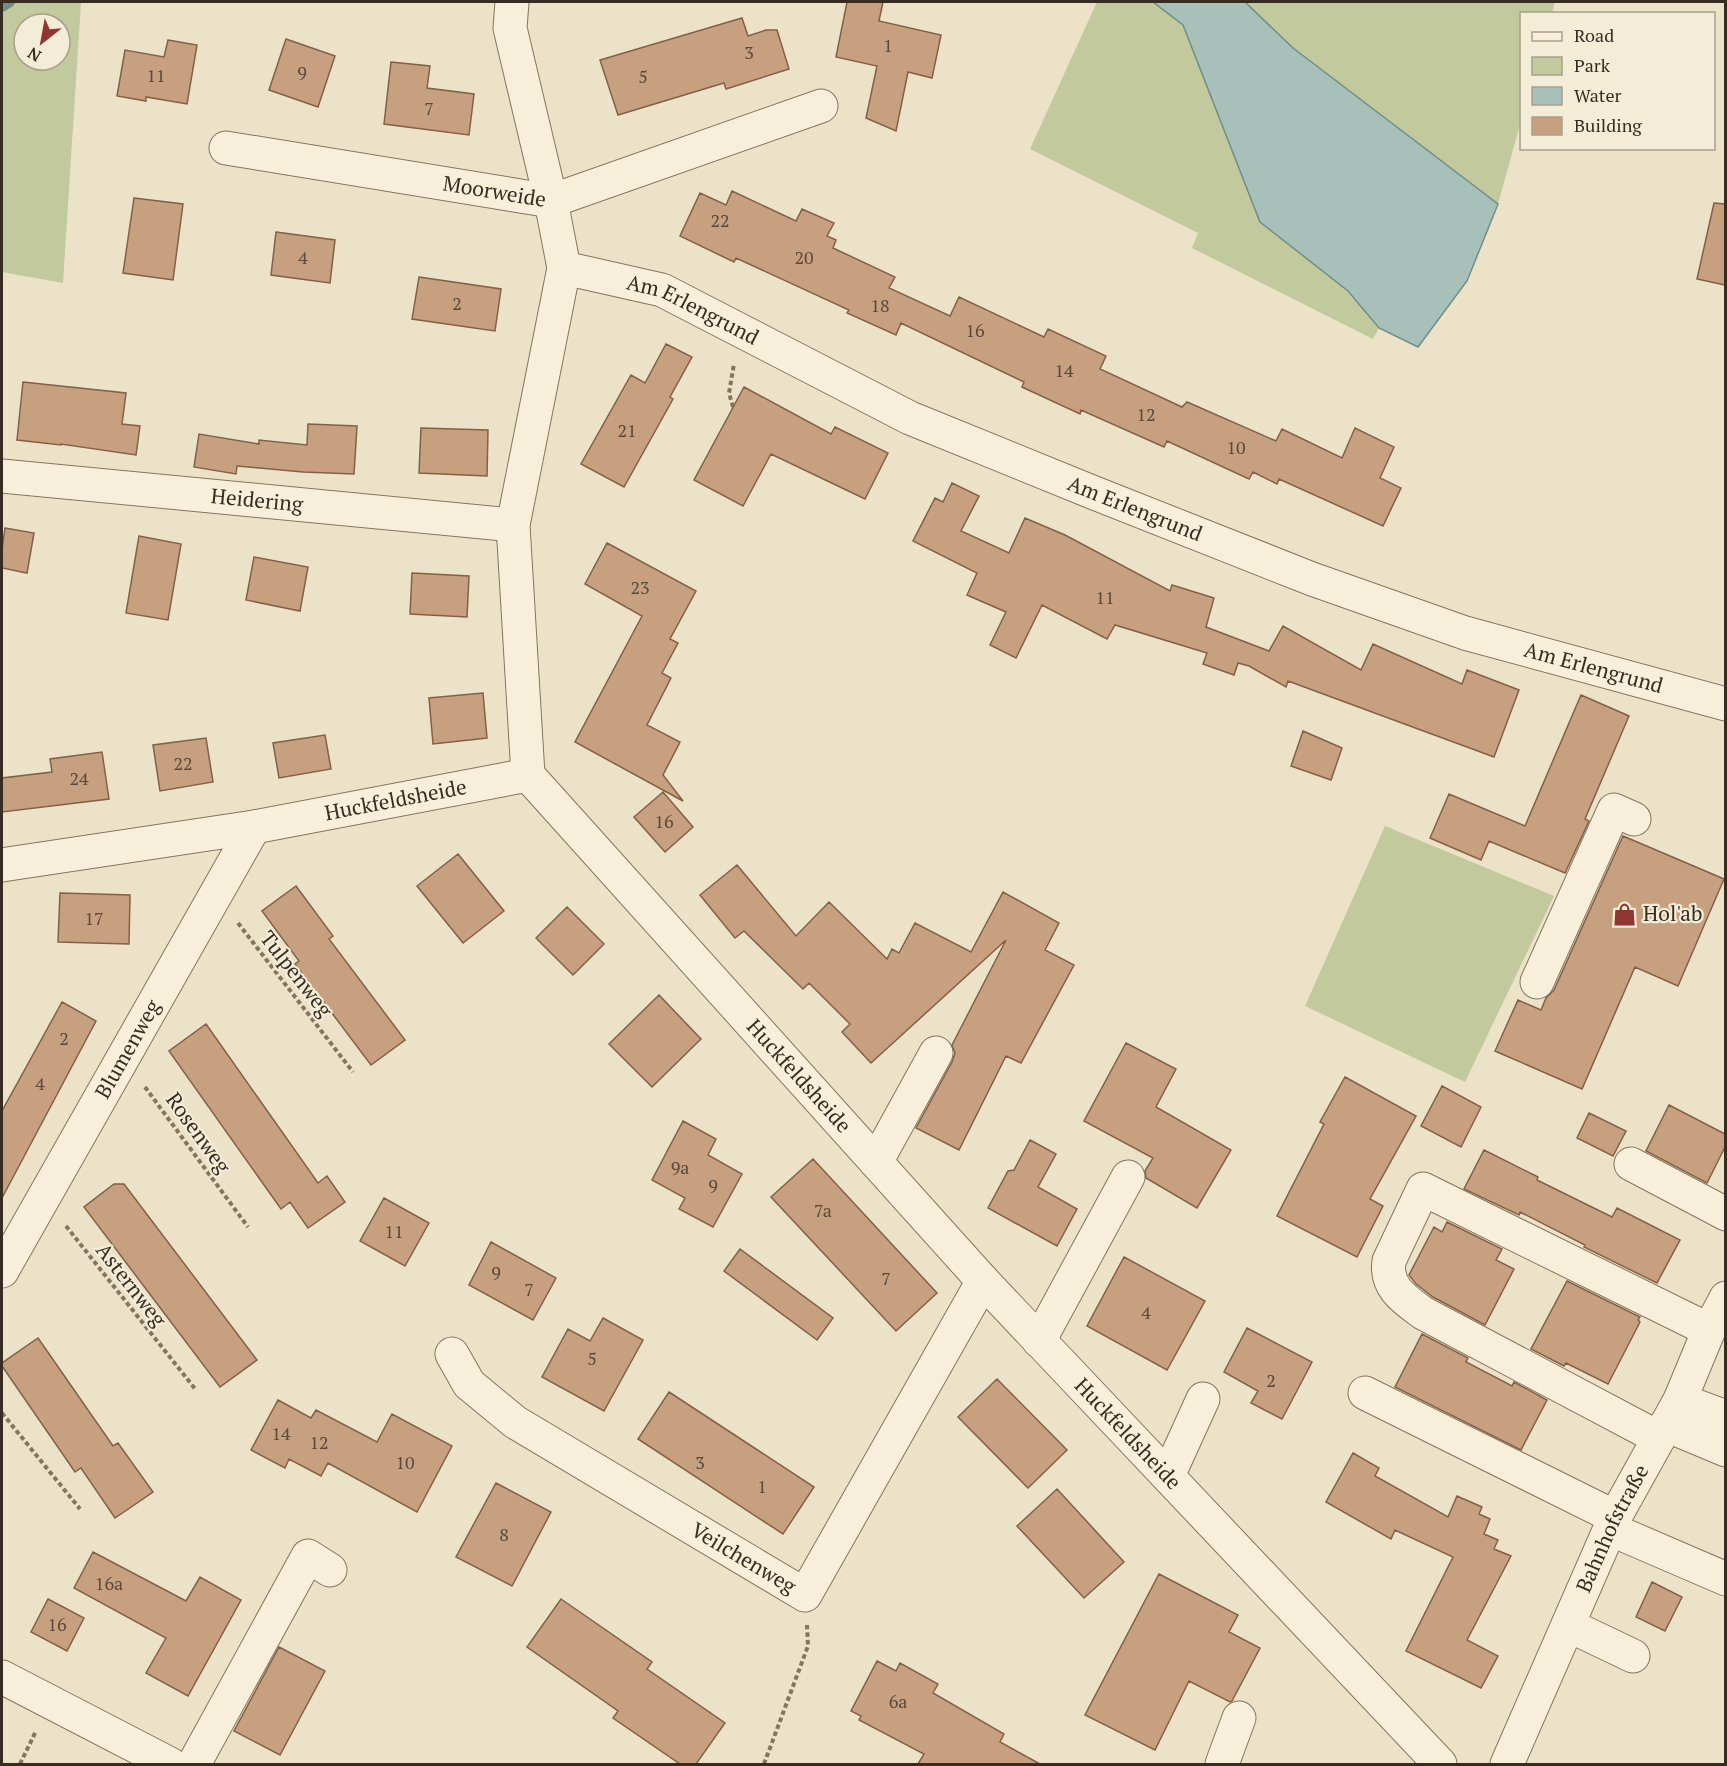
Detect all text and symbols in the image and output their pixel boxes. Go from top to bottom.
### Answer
north arrow [12,12,72,72]
legend [1520,12,1715,150]
text: Road [1574,23,1614,47]
house number: 1 [883,33,893,57]
house number: 3 [744,40,754,64]
text: N [23,42,45,67]
text: Park [1574,53,1611,77]
house number: 9 [297,60,307,84]
house number: 11 [146,63,166,87]
house number: 5 [638,64,648,88]
text: Water [1574,83,1621,107]
house number: 7 [424,96,434,120]
text: Building [1574,113,1642,137]
street label: Moorweide [441,169,548,213]
house number: 22 [710,208,730,232]
house number: 4 [298,245,308,269]
house number: 20 [794,245,814,269]
street label: Am Erlengrund [624,268,764,351]
house number: 2 [452,291,462,315]
house number: 18 [870,293,890,317]
house number: 16 [965,318,985,342]
house number: 14 [1054,358,1074,382]
house number: 12 [1136,402,1156,426]
house number: 21 [617,418,637,442]
house number: 10 [1226,435,1246,459]
street label: Am Erlengrund [1064,469,1207,547]
street label: Heidering [210,481,305,518]
house number: 23 [630,575,650,599]
house number: 11 [1095,585,1115,609]
street label: Am Erlengrund [1521,635,1667,699]
house number: 22 [173,751,193,775]
house number: 24 [69,766,89,790]
street label: Huckfeldsheide [322,772,469,826]
house number: 16 [654,809,674,833]
place label: Hol'ab [1643,899,1702,927]
shop icon: Hol'ab [1612,901,1638,927]
house number: 17 [84,906,104,930]
street label: Tulpenweg [254,924,340,1023]
street label: Blumenweg [88,994,167,1103]
street label: Huckfeldsheide [741,1013,858,1138]
house number: 2 [59,1026,69,1050]
house number: 4 [35,1071,45,1095]
street label: Rosenweg [160,1086,238,1179]
house number: 9a [671,1155,689,1179]
house number: 9 [708,1173,718,1197]
house number: 7a [814,1198,832,1222]
house number: 11 [384,1219,404,1243]
street label: Asternweg [90,1237,174,1333]
house number: 9 [491,1260,501,1284]
house number: 7 [881,1266,891,1290]
house number: 7 [524,1277,534,1301]
house number: 4 [1141,1300,1151,1324]
house number: 5 [587,1346,597,1370]
house number: 2 [1266,1368,1276,1392]
street label: Huckfeldsheide [1069,1371,1188,1495]
house number: 14 [271,1421,291,1445]
house number: 12 [309,1430,329,1454]
house number: 10 [395,1450,415,1474]
house number: 3 [695,1450,705,1474]
street label: Bahnhofstraße [1569,1459,1655,1597]
house number: 1 [757,1474,767,1498]
street label: Veilchenweg [686,1515,802,1600]
house number: 8 [499,1522,509,1546]
house number: 16a [95,1571,123,1595]
house number: 16 [47,1612,67,1636]
house number: 6a [889,1689,907,1713]

